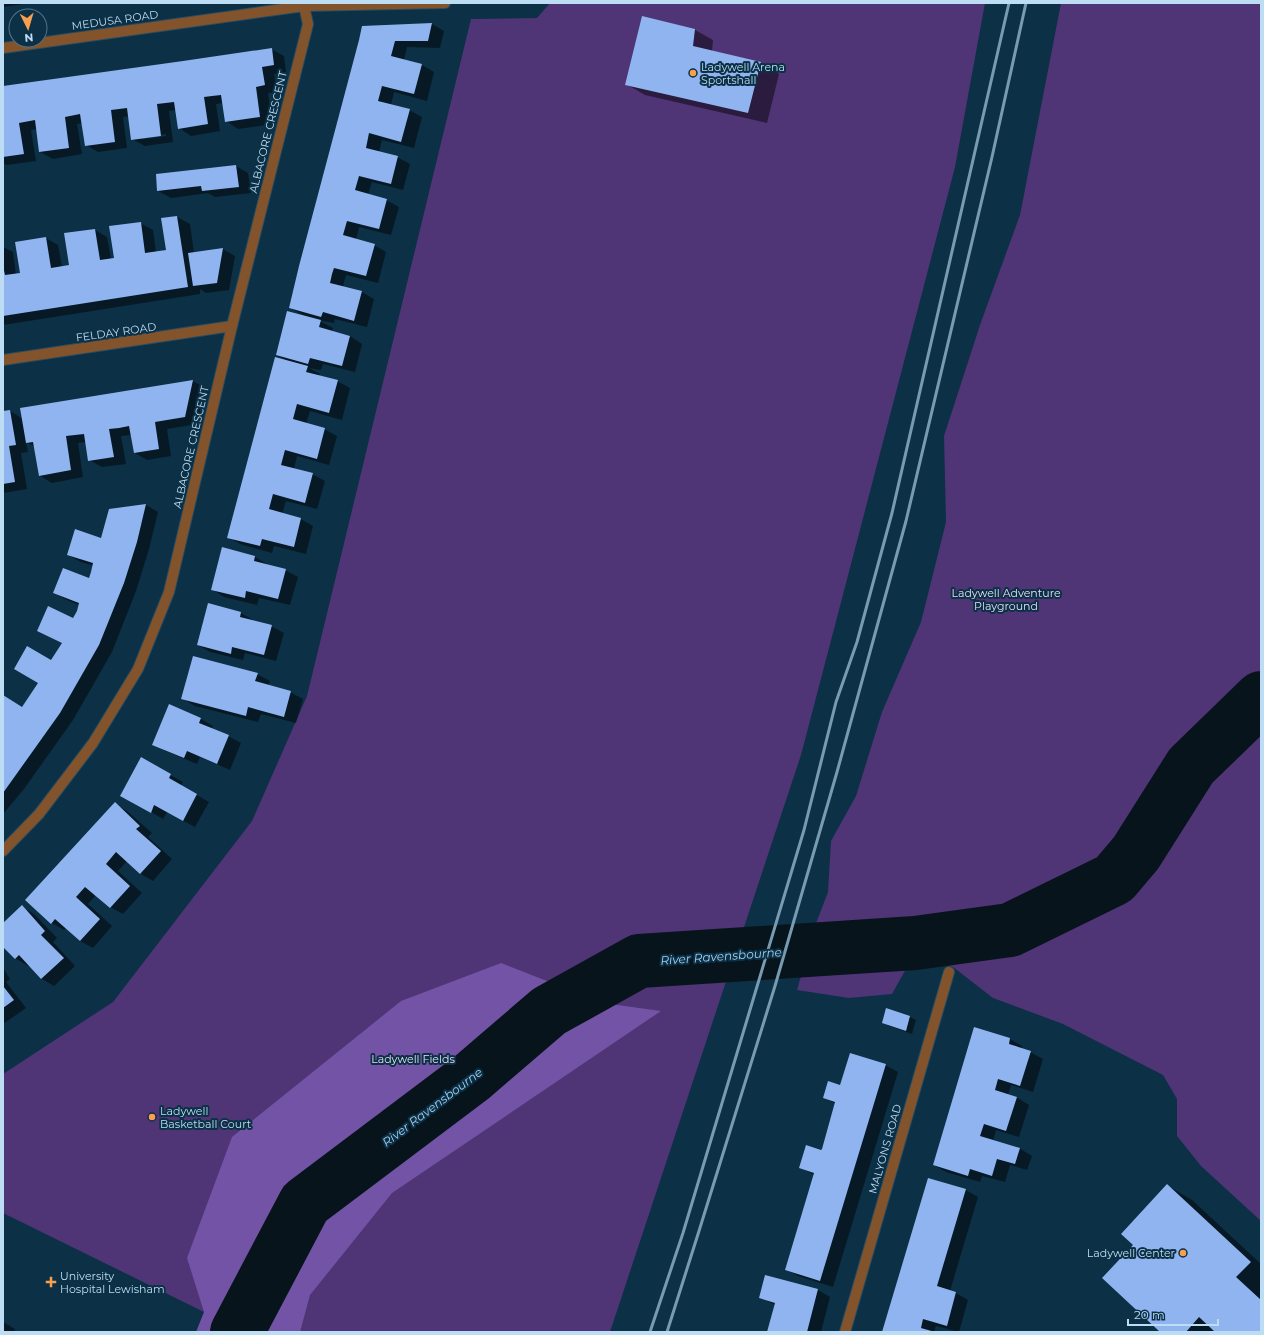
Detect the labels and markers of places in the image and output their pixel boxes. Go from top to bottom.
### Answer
place label: Ladywell Arena Sportshall [701,60,785,87]
marker: Ladywell Arena Sportshall [688,68,698,78]
place label: Ladywell Basketball Court [160,1104,252,1131]
marker: Ladywell Basketball Court [147,1112,157,1122]
place label: Ladywell Center [1087,1246,1175,1260]
marker: Ladywell Center [1178,1248,1188,1258]
place label: University Hospital Lewisham [60,1269,165,1296]
marker: University Hospital Lewisham [45,1276,57,1288]

